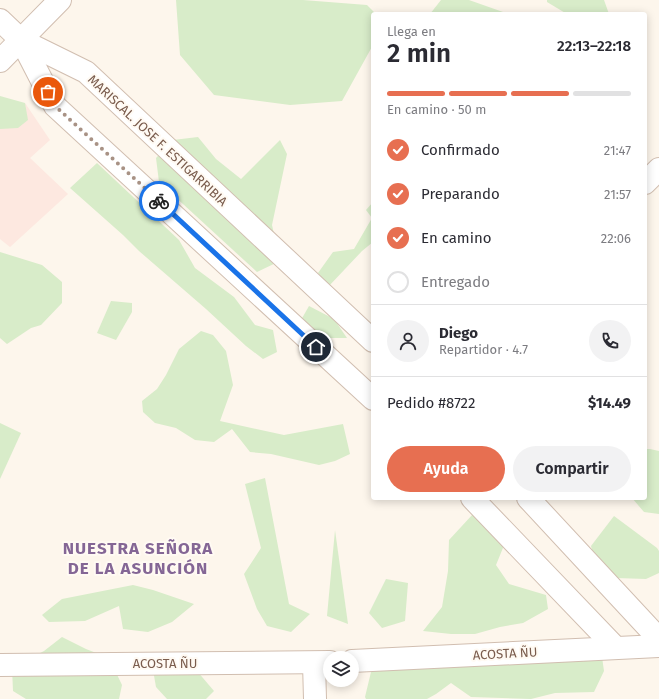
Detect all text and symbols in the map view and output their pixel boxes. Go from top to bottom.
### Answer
text: Llega en [387,24,436,39]
text: 22:13–22:18 [557,37,631,55]
text: 2 min [387,38,451,69]
street label: MARISCAL. JOSE F. ESTIGARRIBIA [85,72,231,209]
pin [31,75,65,109]
icon: bag [37,81,59,103]
text: En camino · 50 m [387,102,486,117]
icon: check [387,139,409,161]
text: Confirmado [421,141,500,159]
text: 21:47 [604,143,631,158]
courier [139,181,179,221]
icon: check [387,183,409,205]
text: Preparando [421,185,500,203]
text: 21:57 [604,187,631,202]
icon: bike [148,190,170,212]
icon: check [387,227,409,249]
text: En camino [421,229,491,247]
text: 22:06 [601,231,631,246]
text: Entregado [421,273,490,291]
button: person [387,320,429,362]
button: phone [589,320,631,362]
text: Diego [439,324,478,342]
pin [299,330,333,364]
icon: home [305,336,327,358]
text: Repartidor · 4.7 [439,342,528,357]
text: Pedido #8722 [387,394,475,412]
text: $14.49 [588,394,631,412]
button: Ayuda [387,446,505,492]
button: Compartir [513,446,631,492]
district label: NUESTRA SEÑORA DE LA ASUNCIÓN [63,538,213,579]
street label: ACOSTA ÑU [472,644,538,663]
map controls [323,651,359,687]
button: layers [323,651,359,687]
street label: ACOSTA ÑU [133,656,197,671]

